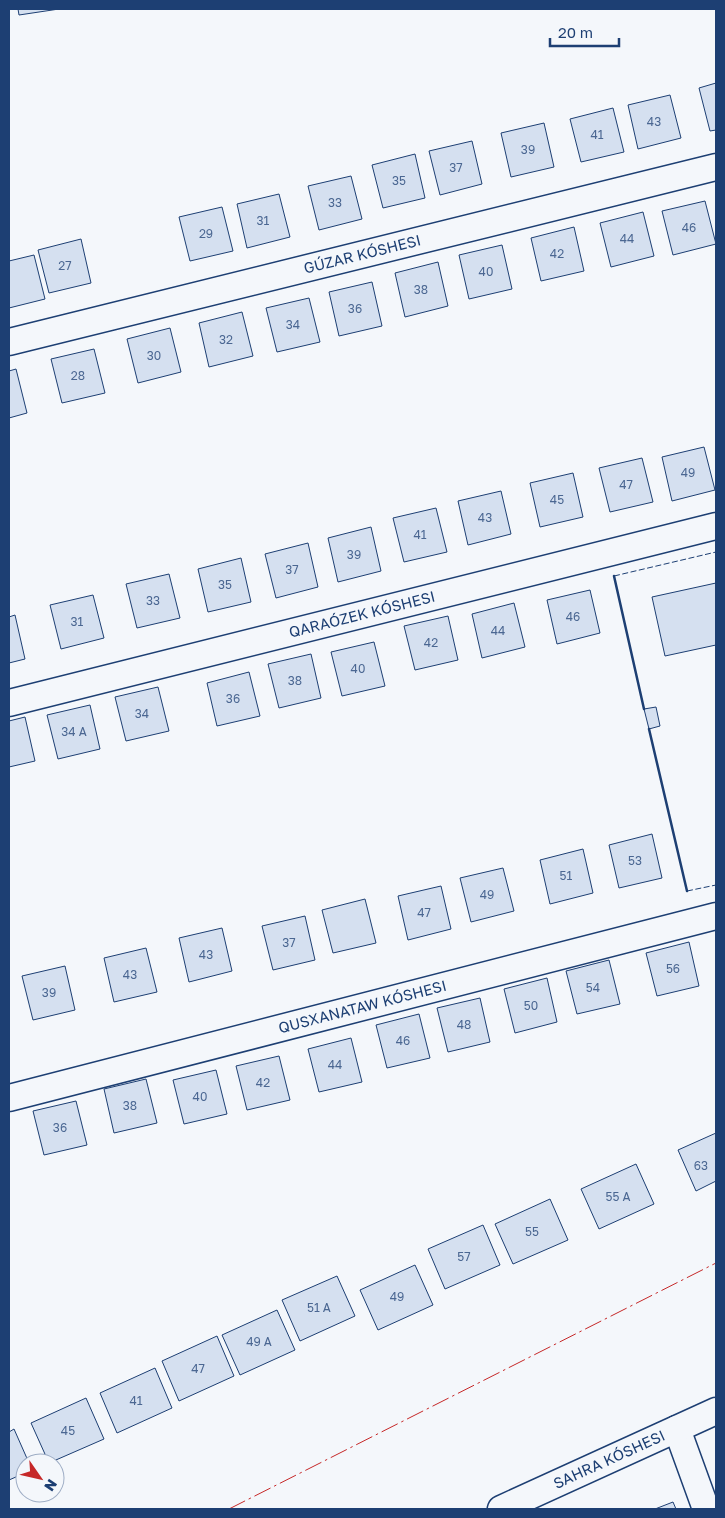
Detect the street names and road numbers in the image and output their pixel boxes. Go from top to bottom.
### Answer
street label: GÚZAR KÓSHESI [302,230,423,277]
street label: QARAÓZEK KÓSHESI [287,587,437,641]
street label: QUSXANATAW KÓSHESI [276,976,448,1036]
street label: SAHRA KÓSHESI [550,1426,667,1492]

